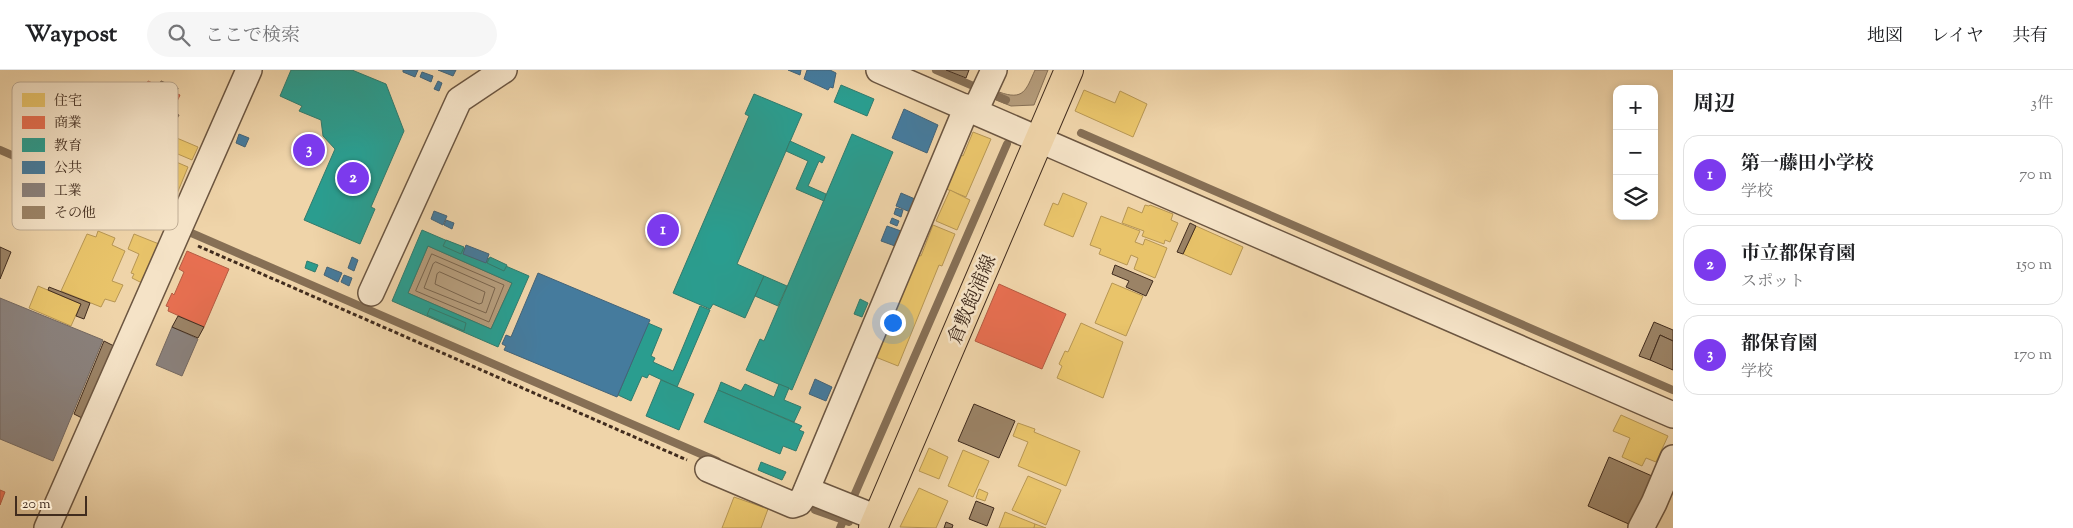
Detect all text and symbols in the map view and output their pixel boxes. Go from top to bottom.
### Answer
search box [147,12,497,57]
text: Waypost [25,18,117,52]
icon: search [165,21,193,49]
text: ここで検索 [205,23,300,50]
text: 地図 [1867,24,1903,50]
text: レイヤ [1931,24,1984,50]
text: 共有 [2012,24,2048,50]
legend [12,82,178,230]
map controls [1613,85,1658,220]
button: + [1613,85,1658,130]
text: 周辺 [1693,90,1735,120]
text: 住宅 [54,92,82,112]
text: 3件 [2031,93,2053,116]
text: 商業 [54,114,82,134]
button: − [1613,130,1658,175]
pin: 3 [293,131,325,169]
text: 教育 [54,137,82,157]
text: 第一藤田小学校 [1741,151,1874,178]
text: 公共 [54,159,82,179]
pin: 2 [337,159,369,197]
text: 1 [1707,164,1713,187]
text: 70 m [2019,164,2052,187]
button: layers [1613,175,1658,220]
text: 学校 [1741,181,1773,204]
text: 工業 [54,182,82,202]
text: その他 [54,204,96,224]
pin: 1 [647,211,679,249]
text: 市立都保育園 [1741,241,1855,268]
street label: 倉敷飽浦線 [942,251,1004,349]
text: 2 [1706,254,1714,277]
text: 150 m [2016,254,2052,277]
text: スポット [1741,271,1805,294]
your location [880,310,906,336]
text: 都保育園 [1741,331,1817,358]
text: 3 [1707,344,1713,367]
text: 170 m [2014,344,2052,367]
text: 学校 [1741,361,1773,384]
scale bar [15,493,88,516]
text: 20 m [22,495,51,515]

